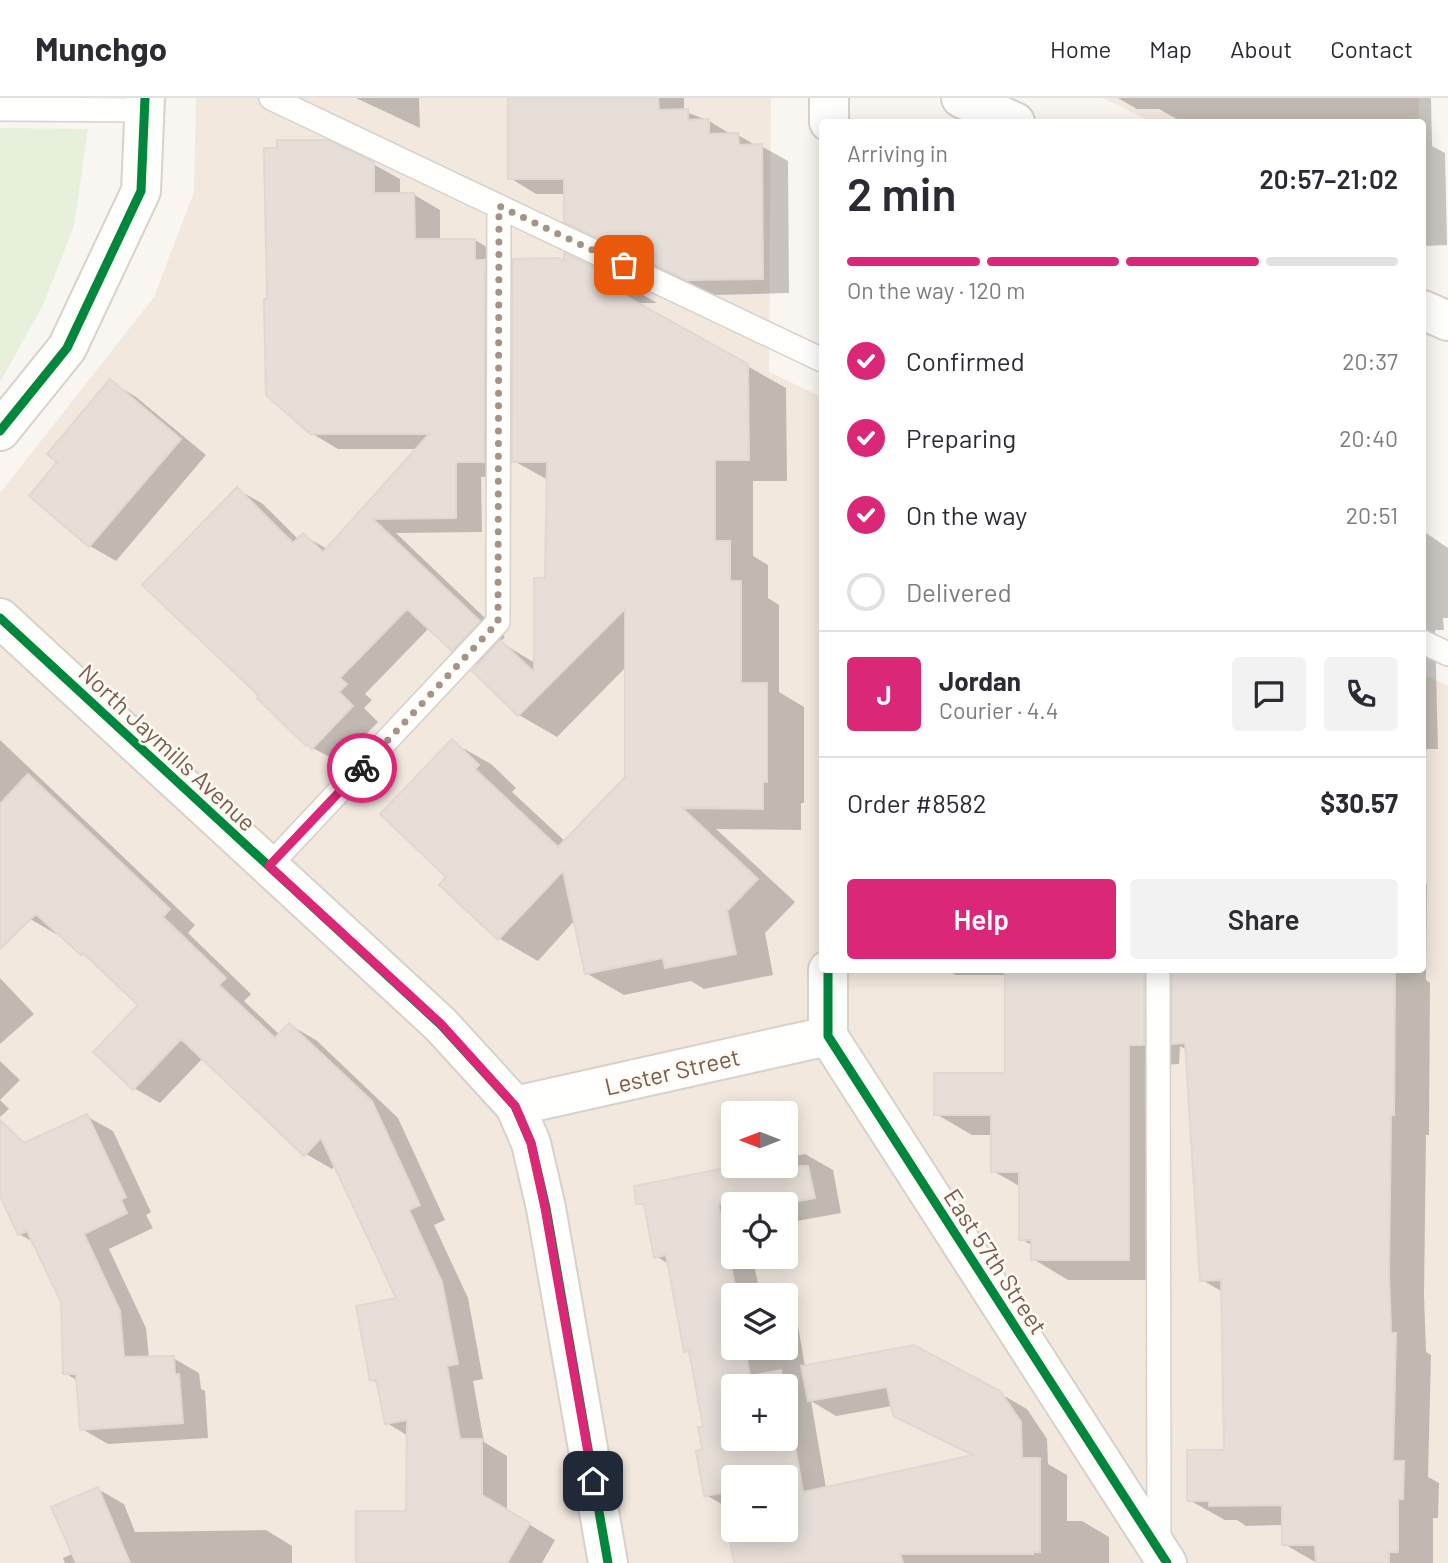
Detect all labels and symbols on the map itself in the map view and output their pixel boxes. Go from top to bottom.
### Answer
pin [594,235,654,295]
street label: North Jaymills Avenue [73,657,263,837]
courier [327,733,397,803]
street label: Lester Street [602,1041,742,1101]
north arrow [721,1101,798,1178]
street label: East 57th Street [938,1183,1054,1339]
pin [563,1451,623,1511]

